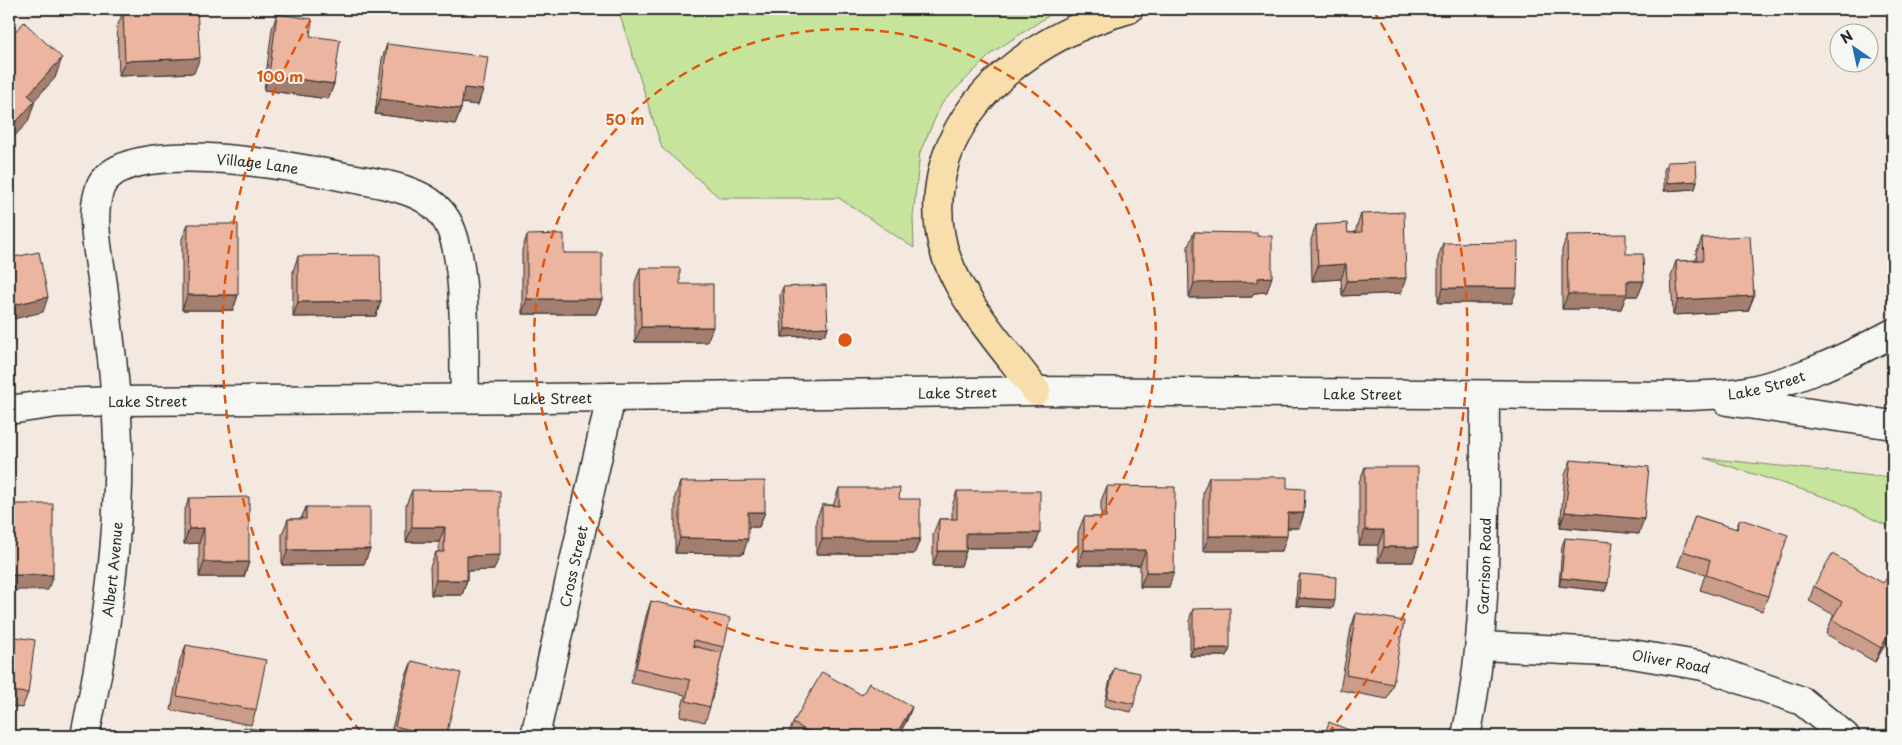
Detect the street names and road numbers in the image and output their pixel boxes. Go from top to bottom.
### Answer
street label: Village Lane [216,148,300,179]
street label: Lake Street [1727,364,1808,404]
street label: Lake Street [918,381,997,403]
street label: Lake Street [1323,383,1402,404]
street label: Lake Street [513,387,593,409]
street label: Lake Street [108,390,187,412]
street label: Garrison Road [1471,518,1495,615]
street label: Albert Avenue [96,521,127,618]
street label: Cross Street [554,523,592,609]
street label: Oliver Road [1631,644,1713,678]

